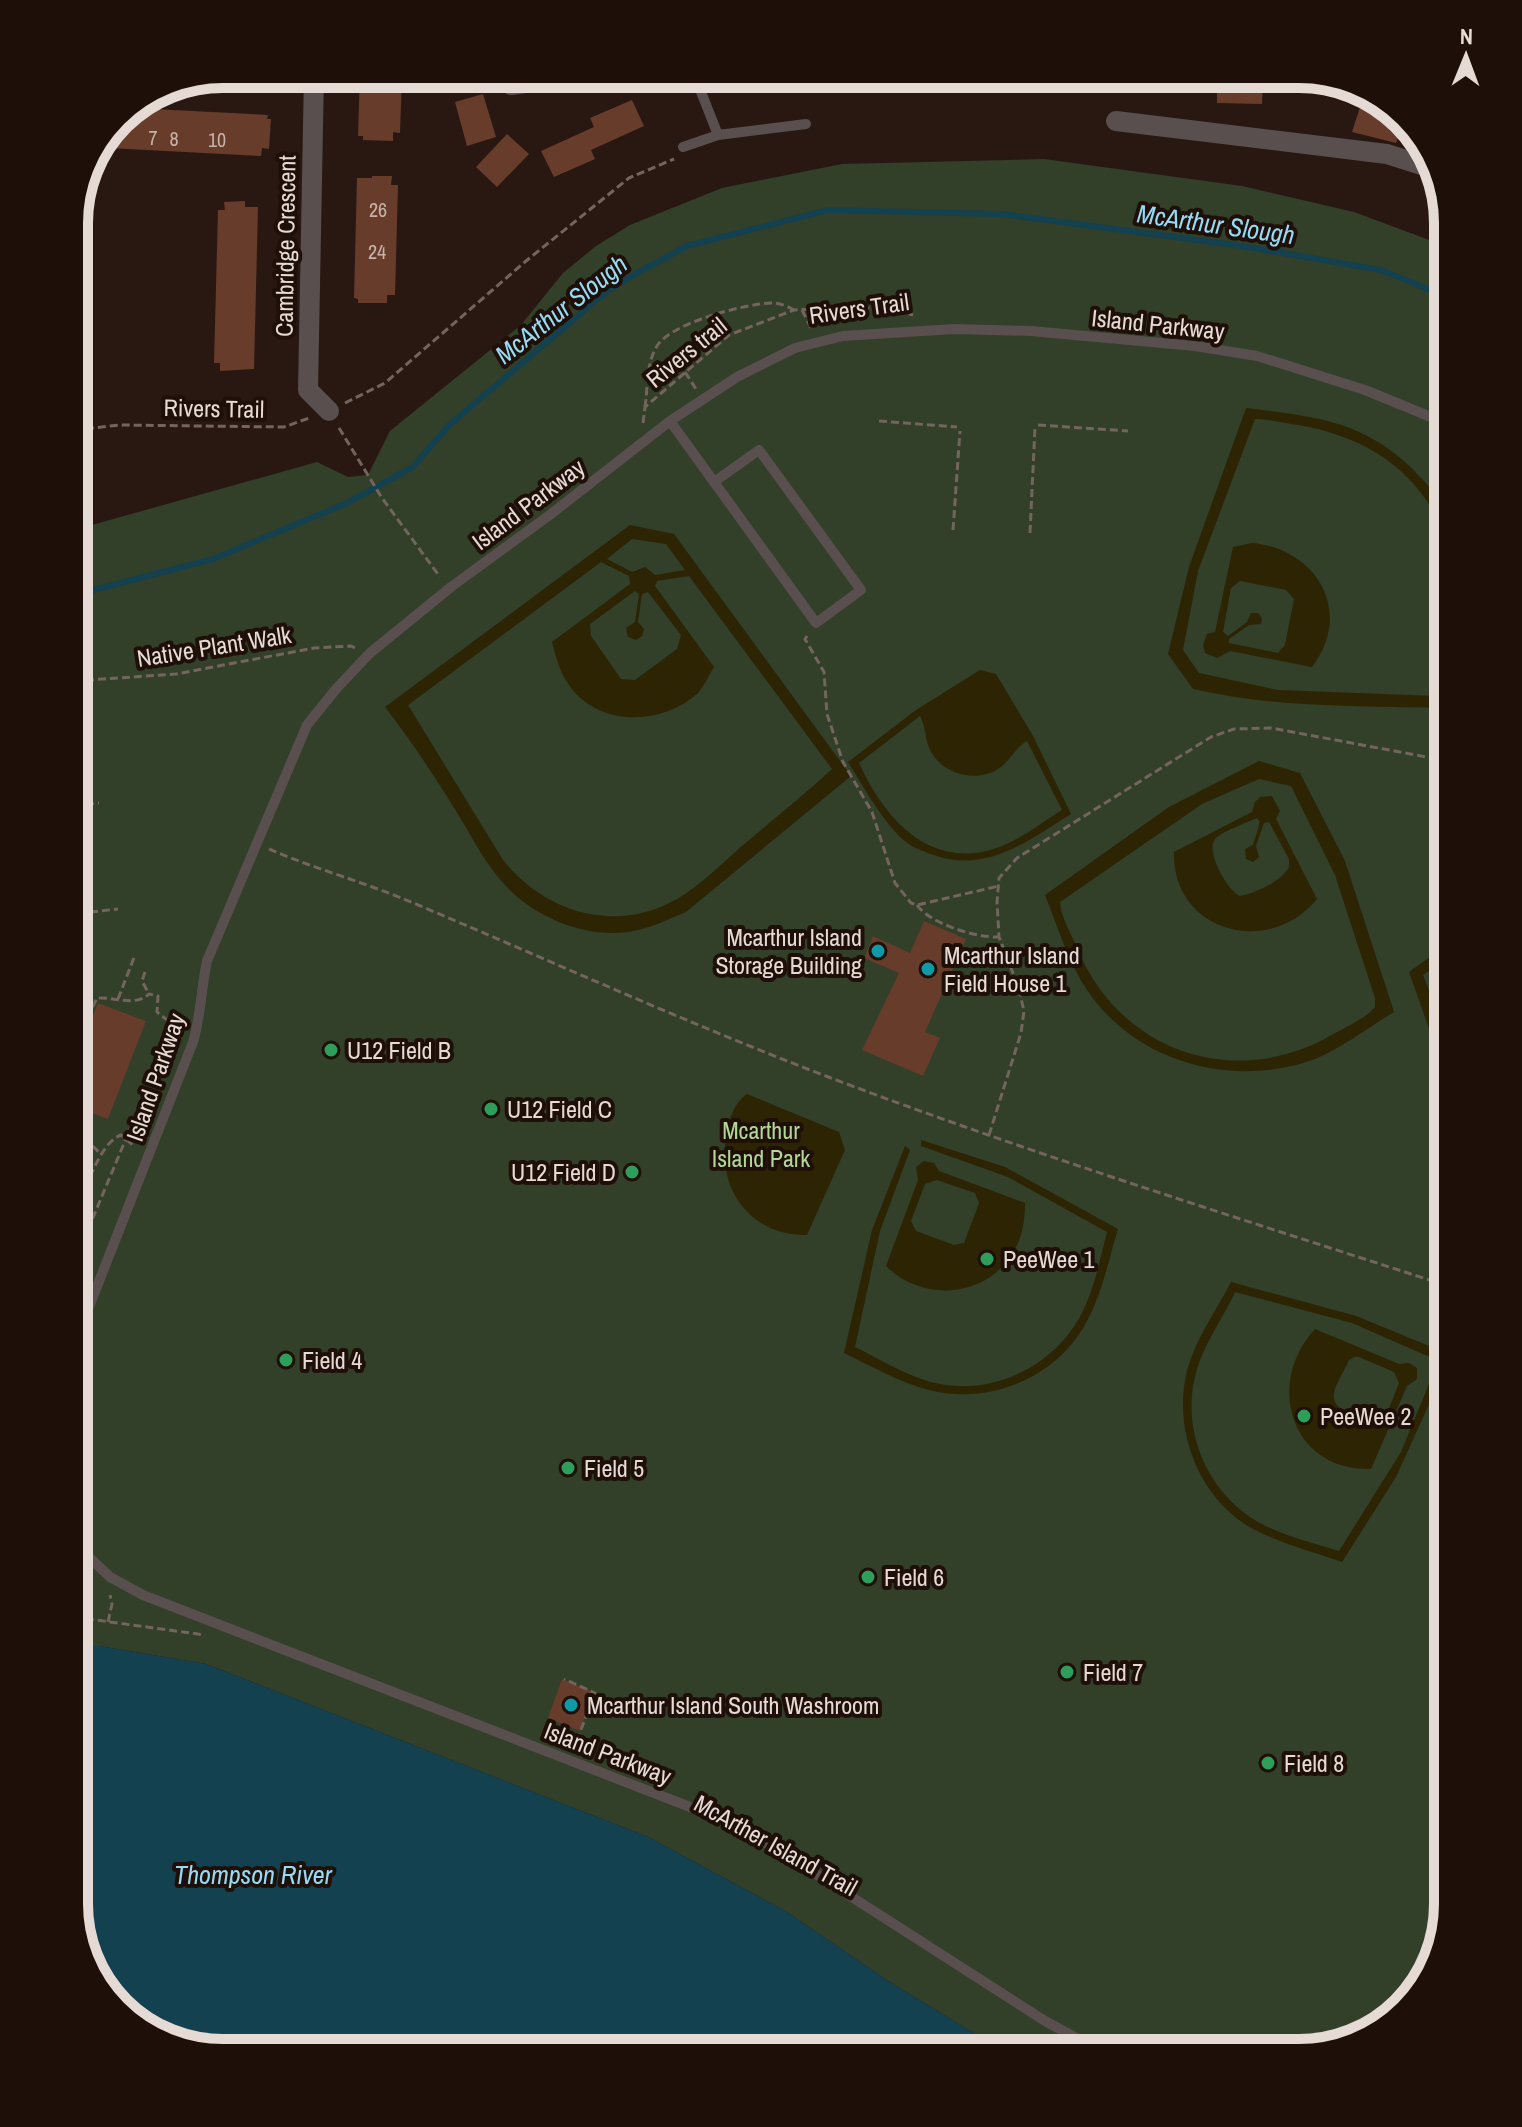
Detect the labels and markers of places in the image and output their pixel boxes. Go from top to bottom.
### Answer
place label: Mcarthur Island Storage Building [715,921,862,981]
place label: Mcarthur Island Field House 1 [944,939,1080,999]
marker: Mcarthur Island Storage Building [869,942,887,960]
marker: Mcarthur Island Field House 1 [919,960,937,978]
place label: U12 Field B [347,1034,451,1066]
marker: U12 Field B [322,1041,340,1059]
place label: U12 Field C [507,1093,612,1125]
marker: U12 Field C [482,1100,500,1118]
place label: U12 Field D [511,1156,616,1188]
marker: U12 Field D [623,1163,641,1181]
place label: PeeWee 1 [1003,1243,1095,1275]
marker: PeeWee 1 [978,1250,996,1268]
place label: Field 4 [302,1344,362,1376]
marker: Field 4 [277,1351,295,1369]
place label: PeeWee 2 [1320,1400,1412,1432]
marker: PeeWee 2 [1295,1407,1313,1425]
place label: Field 5 [584,1452,644,1484]
marker: Field 5 [559,1459,577,1477]
place label: Field 6 [884,1561,944,1593]
marker: Field 6 [859,1568,877,1586]
place label: Field 7 [1083,1656,1143,1688]
marker: Field 7 [1058,1663,1076,1681]
place label: Mcarthur Island South Washroom [587,1689,879,1721]
marker: Mcarthur Island South Washroom [562,1696,580,1714]
place label: Field 8 [1284,1747,1344,1779]
marker: Field 8 [1259,1754,1277,1772]

